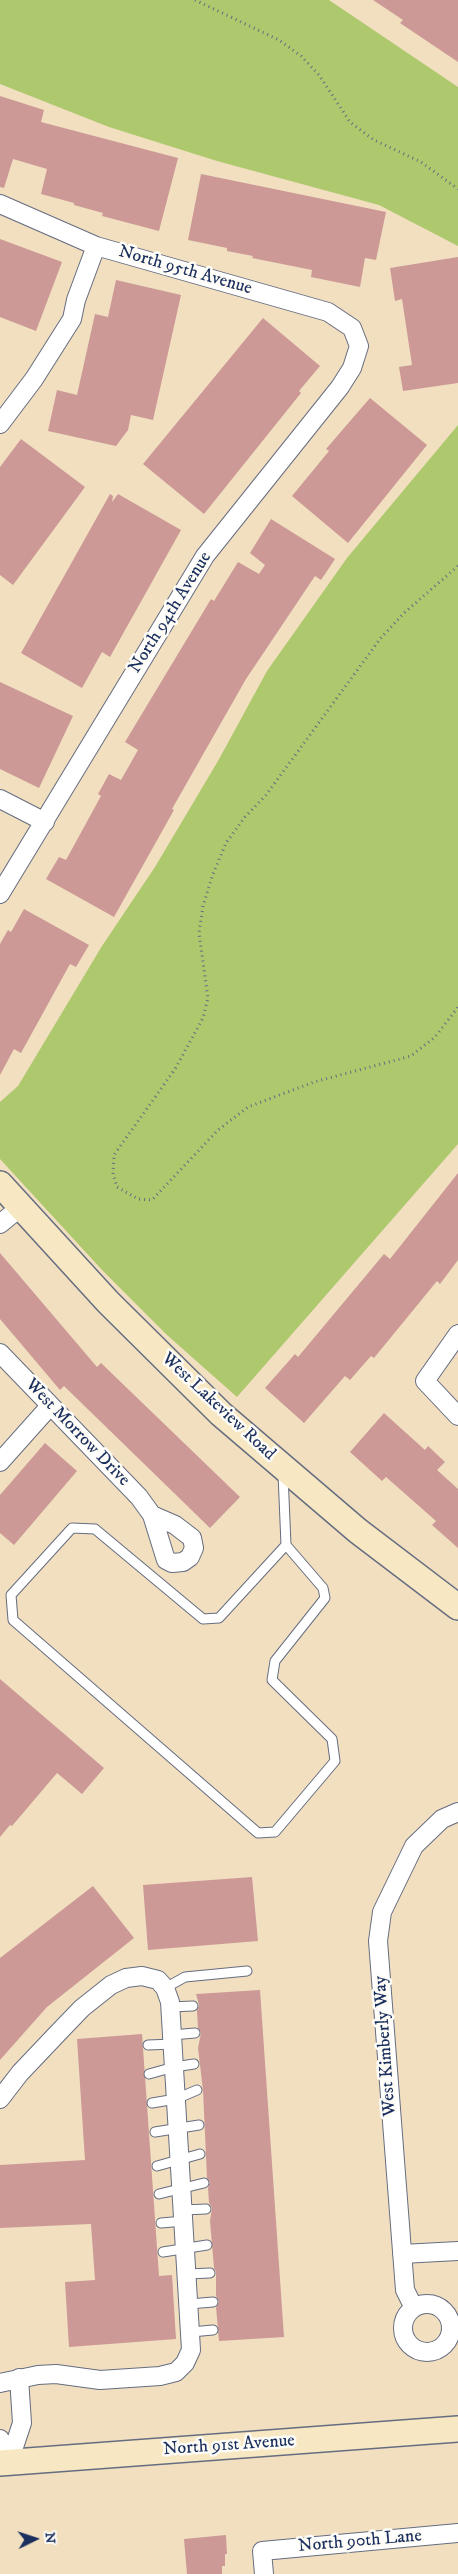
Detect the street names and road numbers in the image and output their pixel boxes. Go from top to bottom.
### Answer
street label: North 95th Avenue [116,242,254,300]
street label: North 94th Avenue [125,548,217,678]
street label: West Lakeview Road [156,1349,280,1465]
street label: West Morrow Drive [20,1375,134,1491]
street label: West Kimberly Way [370,1975,402,2117]
street label: North 91st Avenue [162,2431,296,2461]
street label: North 90th Lane [297,2526,423,2558]

